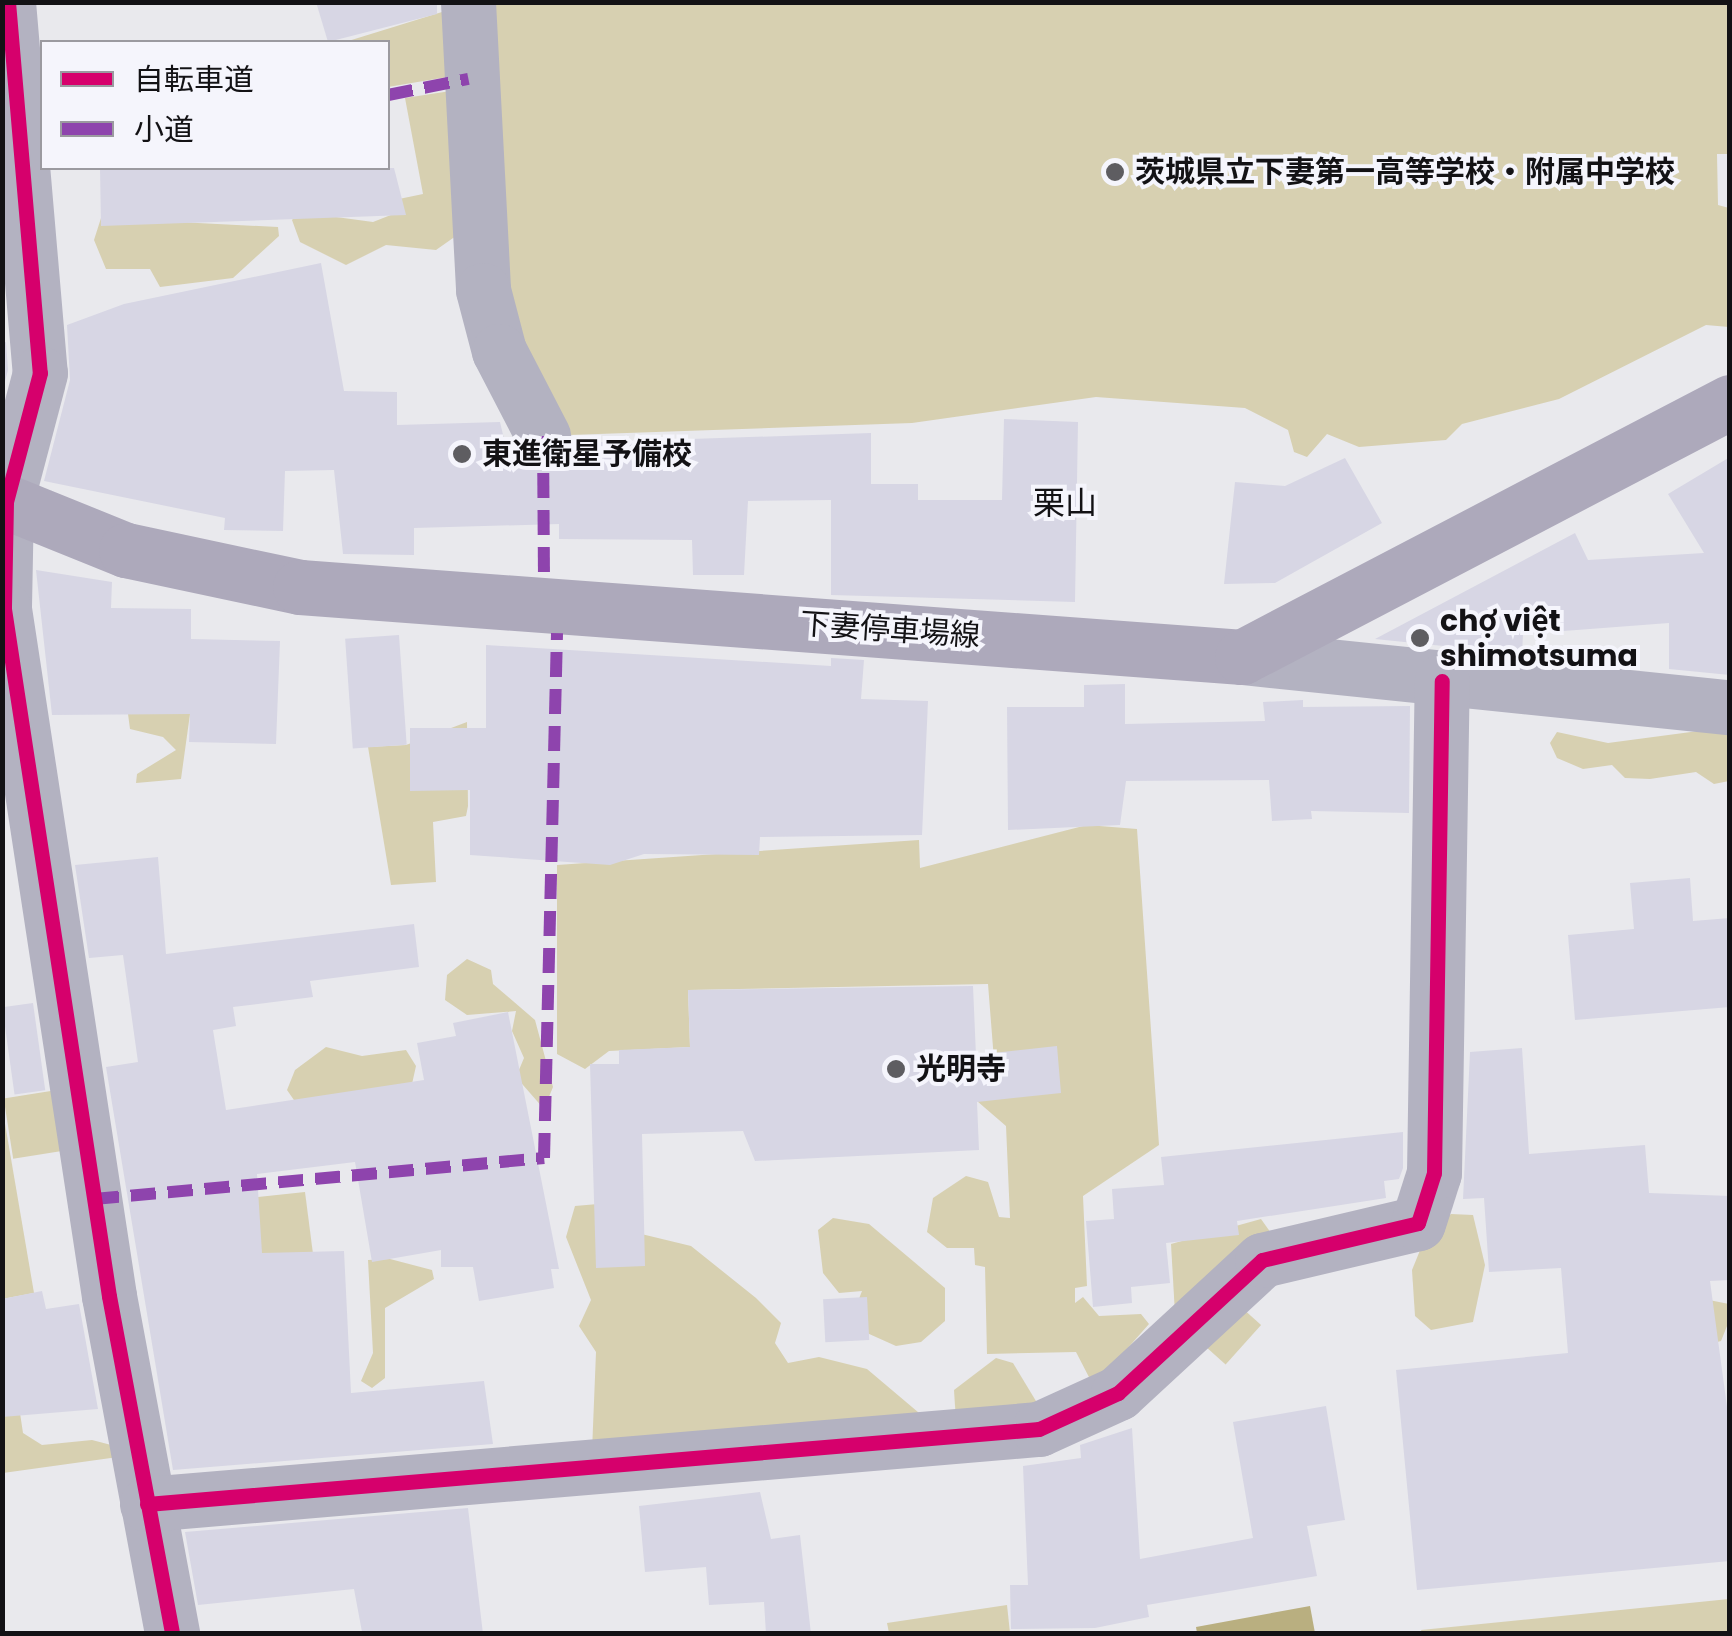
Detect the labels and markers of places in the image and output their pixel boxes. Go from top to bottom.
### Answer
place label: 茨城県立下妻第一高等学校・附属中学校 [1135,154,1675,190]
marker: 茨城県立下妻第一高等学校・附属中学校 [1104,161,1126,183]
place label: 東進衛星予備校 [482,436,692,472]
marker: 東進衛星予備校 [451,443,473,465]
place label: chợ việt shimotsuma [1440,603,1638,674]
marker: chợ việt shimotsuma [1409,627,1431,649]
place label: 光明寺 [916,1051,1006,1087]
marker: 光明寺 [885,1058,907,1080]

